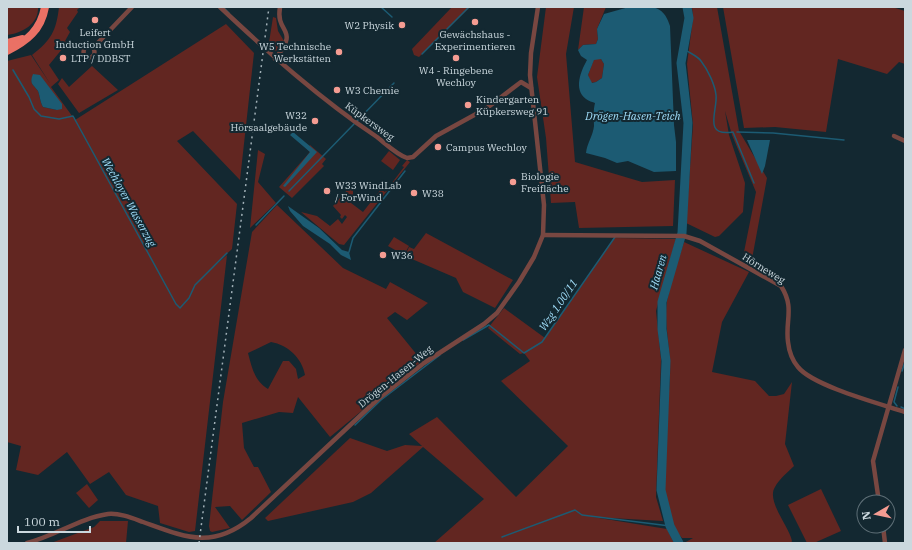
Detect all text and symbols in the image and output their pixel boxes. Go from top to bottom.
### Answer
marker: Leifert Induction GmbH [90,15,100,25]
marker: Gewächshaus - Experimentieren [470,17,480,27]
place label: W2 Physik [345,19,394,32]
marker: W2 Physik [397,20,407,30]
place label: Leifert Induction GmbH [56,26,135,51]
place label: Gewächshaus - Experimentieren [435,28,516,53]
place label: W5 Technische Werkstätten [259,40,332,65]
marker: W5 Technische Werkstätten [334,47,344,57]
place label: LTP / DDBST [71,52,131,65]
marker: LTP / DDBST [58,53,68,63]
marker: W4 - Ringebene Wechloy [451,53,461,63]
place label: W4 - Ringebene Wechloy [419,64,493,89]
place label: W3 Chemie [345,84,399,97]
marker: W3 Chemie [332,85,342,95]
place label: Kindergarten Küpkersweg 91 [476,93,548,118]
street label: Küpkersweg [342,99,397,144]
marker: Kindergarten Küpkersweg 91 [463,100,473,110]
place label: W32 Hörsaalgebäude [230,109,307,134]
water label: Drögen-Hasen-Teich [584,109,681,123]
marker: W32 Hörsaalgebäude [310,116,320,126]
place label: Campus Wechloy [446,141,527,154]
marker: Campus Wechloy [433,142,443,152]
water label: Wechloyer Wasserzug [99,155,160,250]
place label: Biologie Freifläche [521,170,569,195]
marker: Biologie Freifläche [508,177,518,187]
place label: W33 WindLab / ForWind [335,179,401,204]
marker: W33 WindLab / ForWind [322,186,332,196]
place label: W38 [422,187,444,200]
marker: W38 [409,188,419,198]
place label: W36 [391,249,413,262]
marker: W36 [378,250,388,260]
street label: Hörneweg [740,250,788,287]
water label: Haaren [646,252,670,292]
water label: Wzg 1.00/11 [536,277,580,333]
street label: Drögen-Hasen-Weg [356,342,436,410]
north arrow [856,494,896,534]
scale bar [18,508,90,534]
text: N [858,510,874,521]
text: 100 m [24,514,60,529]

